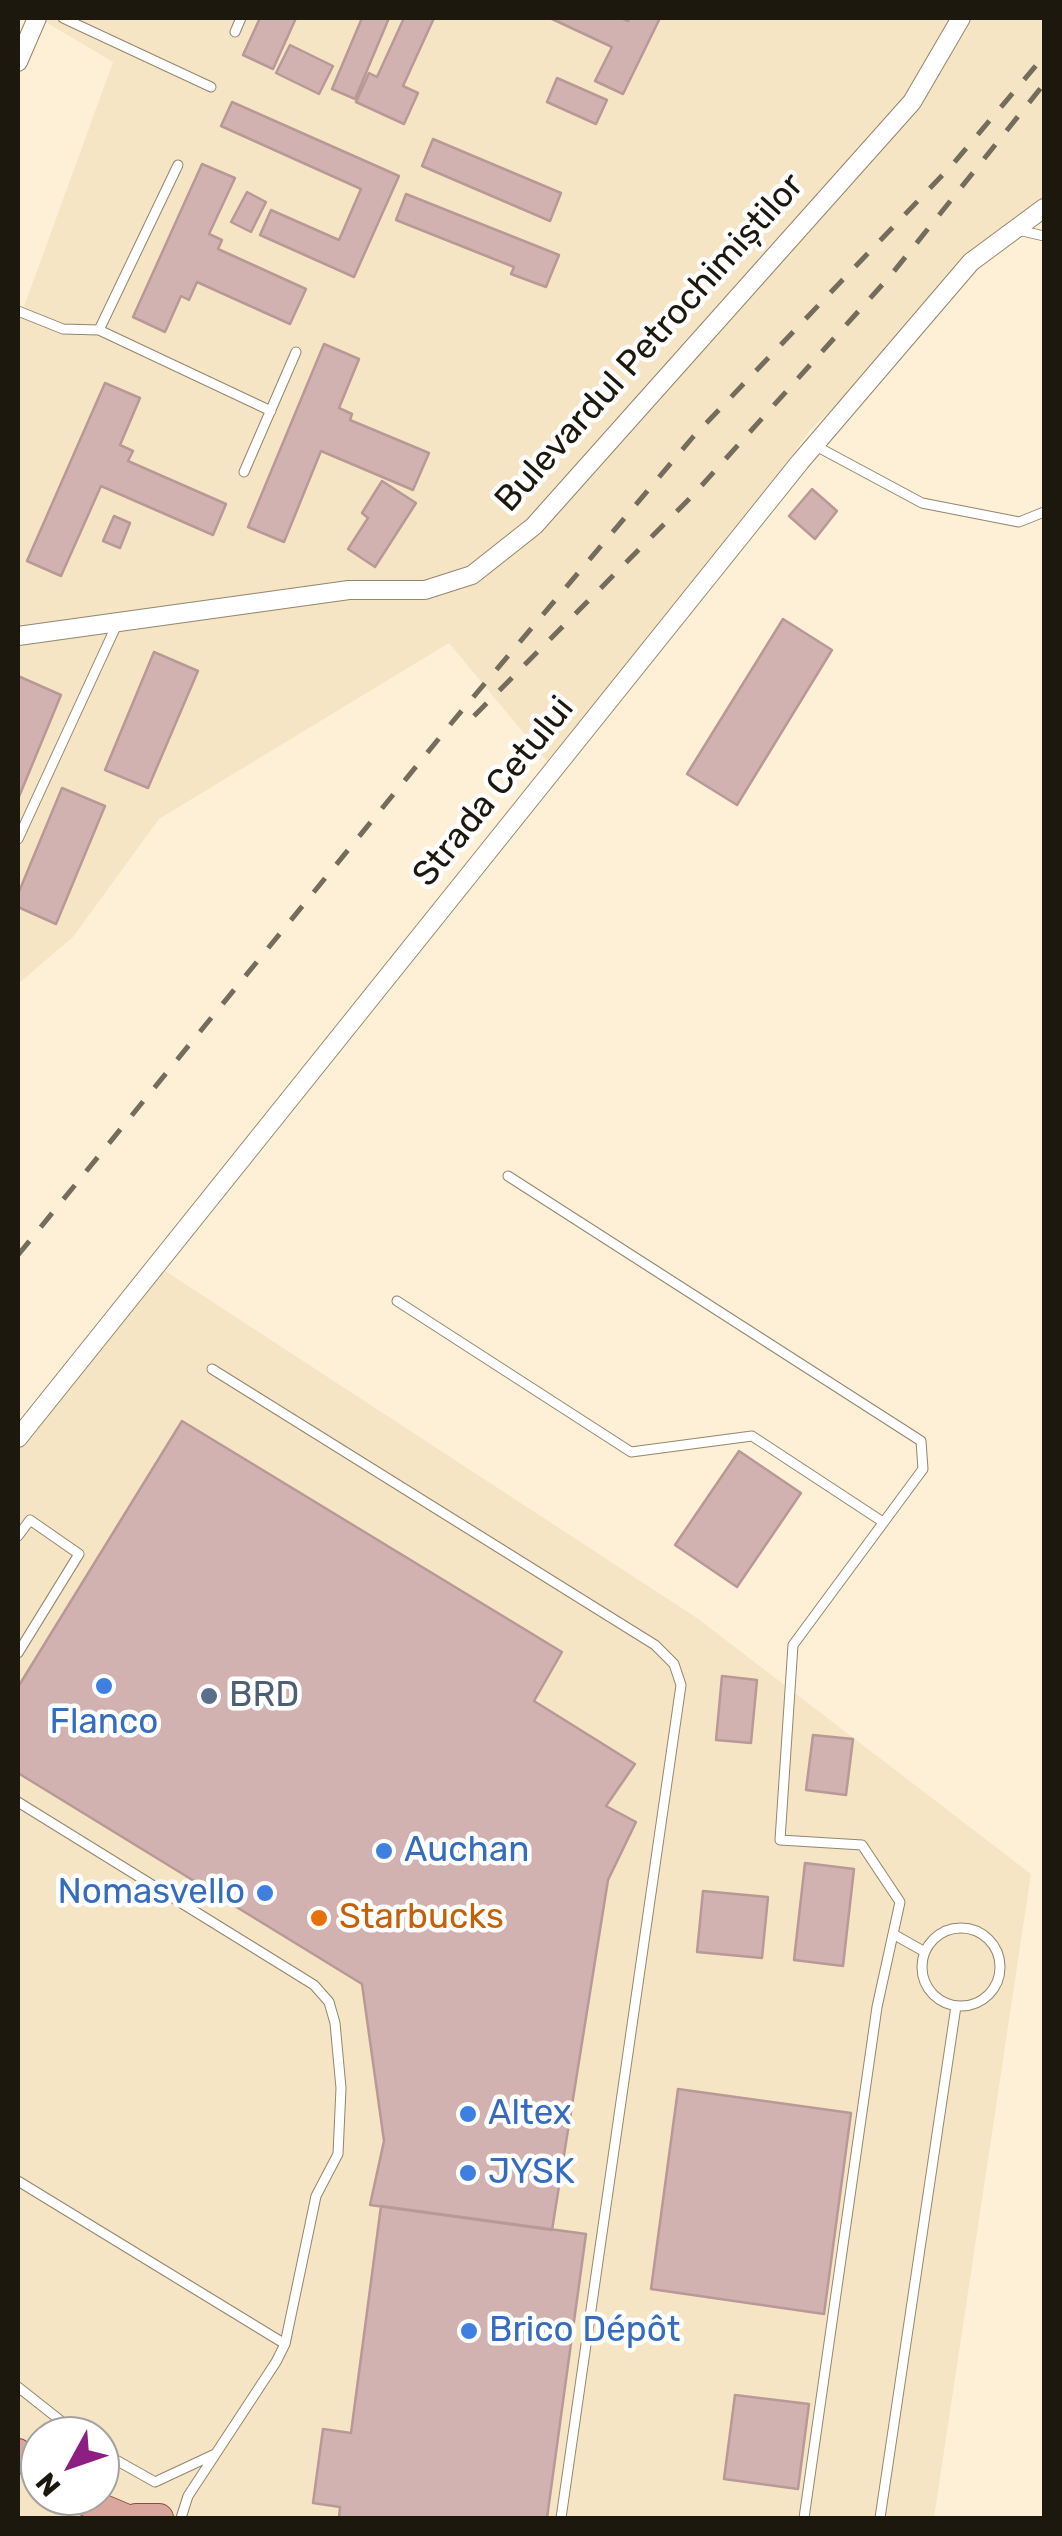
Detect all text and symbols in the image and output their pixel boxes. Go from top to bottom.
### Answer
street label: Bulevardul Petrochimiștilor [487,165,813,521]
street label: Strada Cetului [405,689,583,895]
marker: Flanco [93,1675,115,1697]
place label: BRD [229,1675,299,1717]
marker: BRD [198,1685,220,1707]
place label: Flanco [50,1702,158,1744]
place label: Auchan [404,1830,529,1872]
marker: Auchan [373,1840,395,1862]
place label: Nomasvello [57,1872,245,1914]
marker: Nomasvello [254,1882,276,1904]
place label: Starbucks [339,1897,504,1939]
marker: Starbucks [308,1907,330,1929]
place label: Altex [488,2093,572,2135]
marker: Altex [457,2103,479,2125]
place label: JYSK [488,2152,575,2194]
marker: JYSK [457,2162,479,2184]
place label: Brico Dépôt [489,2310,680,2352]
marker: Brico Dépôt [458,2320,480,2342]
north arrow [20,2416,120,2516]
text: N [29,2466,67,2503]

